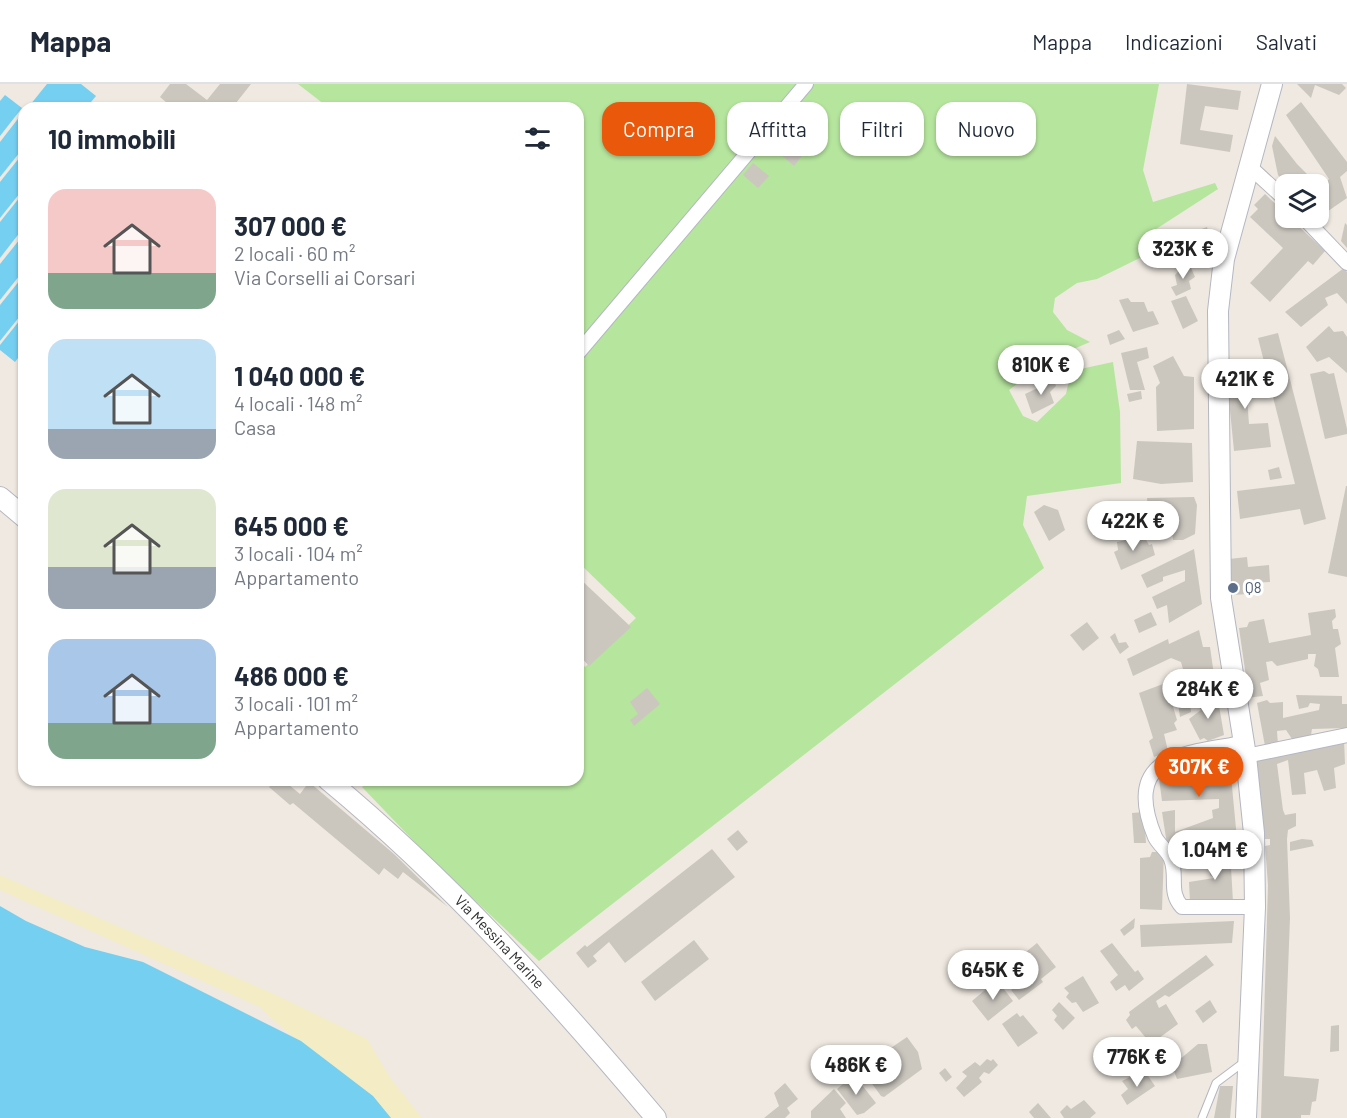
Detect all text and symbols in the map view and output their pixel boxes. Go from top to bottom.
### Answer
text: Mappa [30,24,111,58]
text: Mappa [1032,29,1092,54]
text: Indicazioni [1125,29,1223,54]
text: Salvati [1256,29,1317,54]
chip: Compra [602,102,715,156]
chip: Affitta [727,102,828,156]
chip: Filtri [840,102,924,156]
chip: Nuovo [936,102,1036,156]
icon: filters [521,122,554,155]
text: 10 immobili [48,123,176,154]
map controls [1275,174,1329,228]
button: layers [1275,174,1329,228]
text: 307 000 € [234,210,347,241]
icon: home [96,213,168,285]
pin: 323K € [1134,229,1232,280]
text: 323K € [1152,236,1214,260]
text: 2 locali · 60 m² [234,241,355,265]
text: Via Corselli ai Corsari [234,265,416,289]
pin: 810K € [992,345,1090,396]
text: 810K € [1012,352,1070,376]
pin: 421K € [1196,359,1294,410]
text: 1 040 000 € [234,360,365,391]
icon: home [96,363,168,435]
text: 421K € [1215,366,1275,390]
text: 4 locali · 148 m² [234,391,363,415]
text: Casa [234,415,276,439]
pin: 422K € [1084,501,1182,552]
text: 422K € [1101,508,1165,532]
text: 645 000 € [234,510,349,541]
icon: home [96,513,168,585]
text: 3 locali · 104 m² [234,541,363,565]
text: Appartamento [234,565,359,589]
place label: Q8 [1245,578,1261,596]
marker: Q8 [1226,581,1240,595]
text: 486 000 € [234,660,349,691]
icon: home [96,663,168,735]
pin: 284K € [1159,669,1257,720]
text: 284K € [1176,676,1240,700]
text: 3 locali · 101 m² [234,691,358,715]
text: Appartamento [234,715,359,739]
pin: 307K € [1150,747,1248,798]
text: 307K € [1168,754,1230,778]
pin: 1.04M € [1160,830,1270,881]
text: 1.04M € [1182,837,1248,861]
street label: Via Messina Marine [451,891,549,992]
pin: 645K € [944,950,1042,1001]
text: 645K € [962,957,1024,981]
pin: 776K € [1088,1037,1186,1088]
text: 776K € [1107,1044,1167,1068]
pin: 486K € [807,1045,905,1096]
text: 486K € [825,1052,887,1076]

